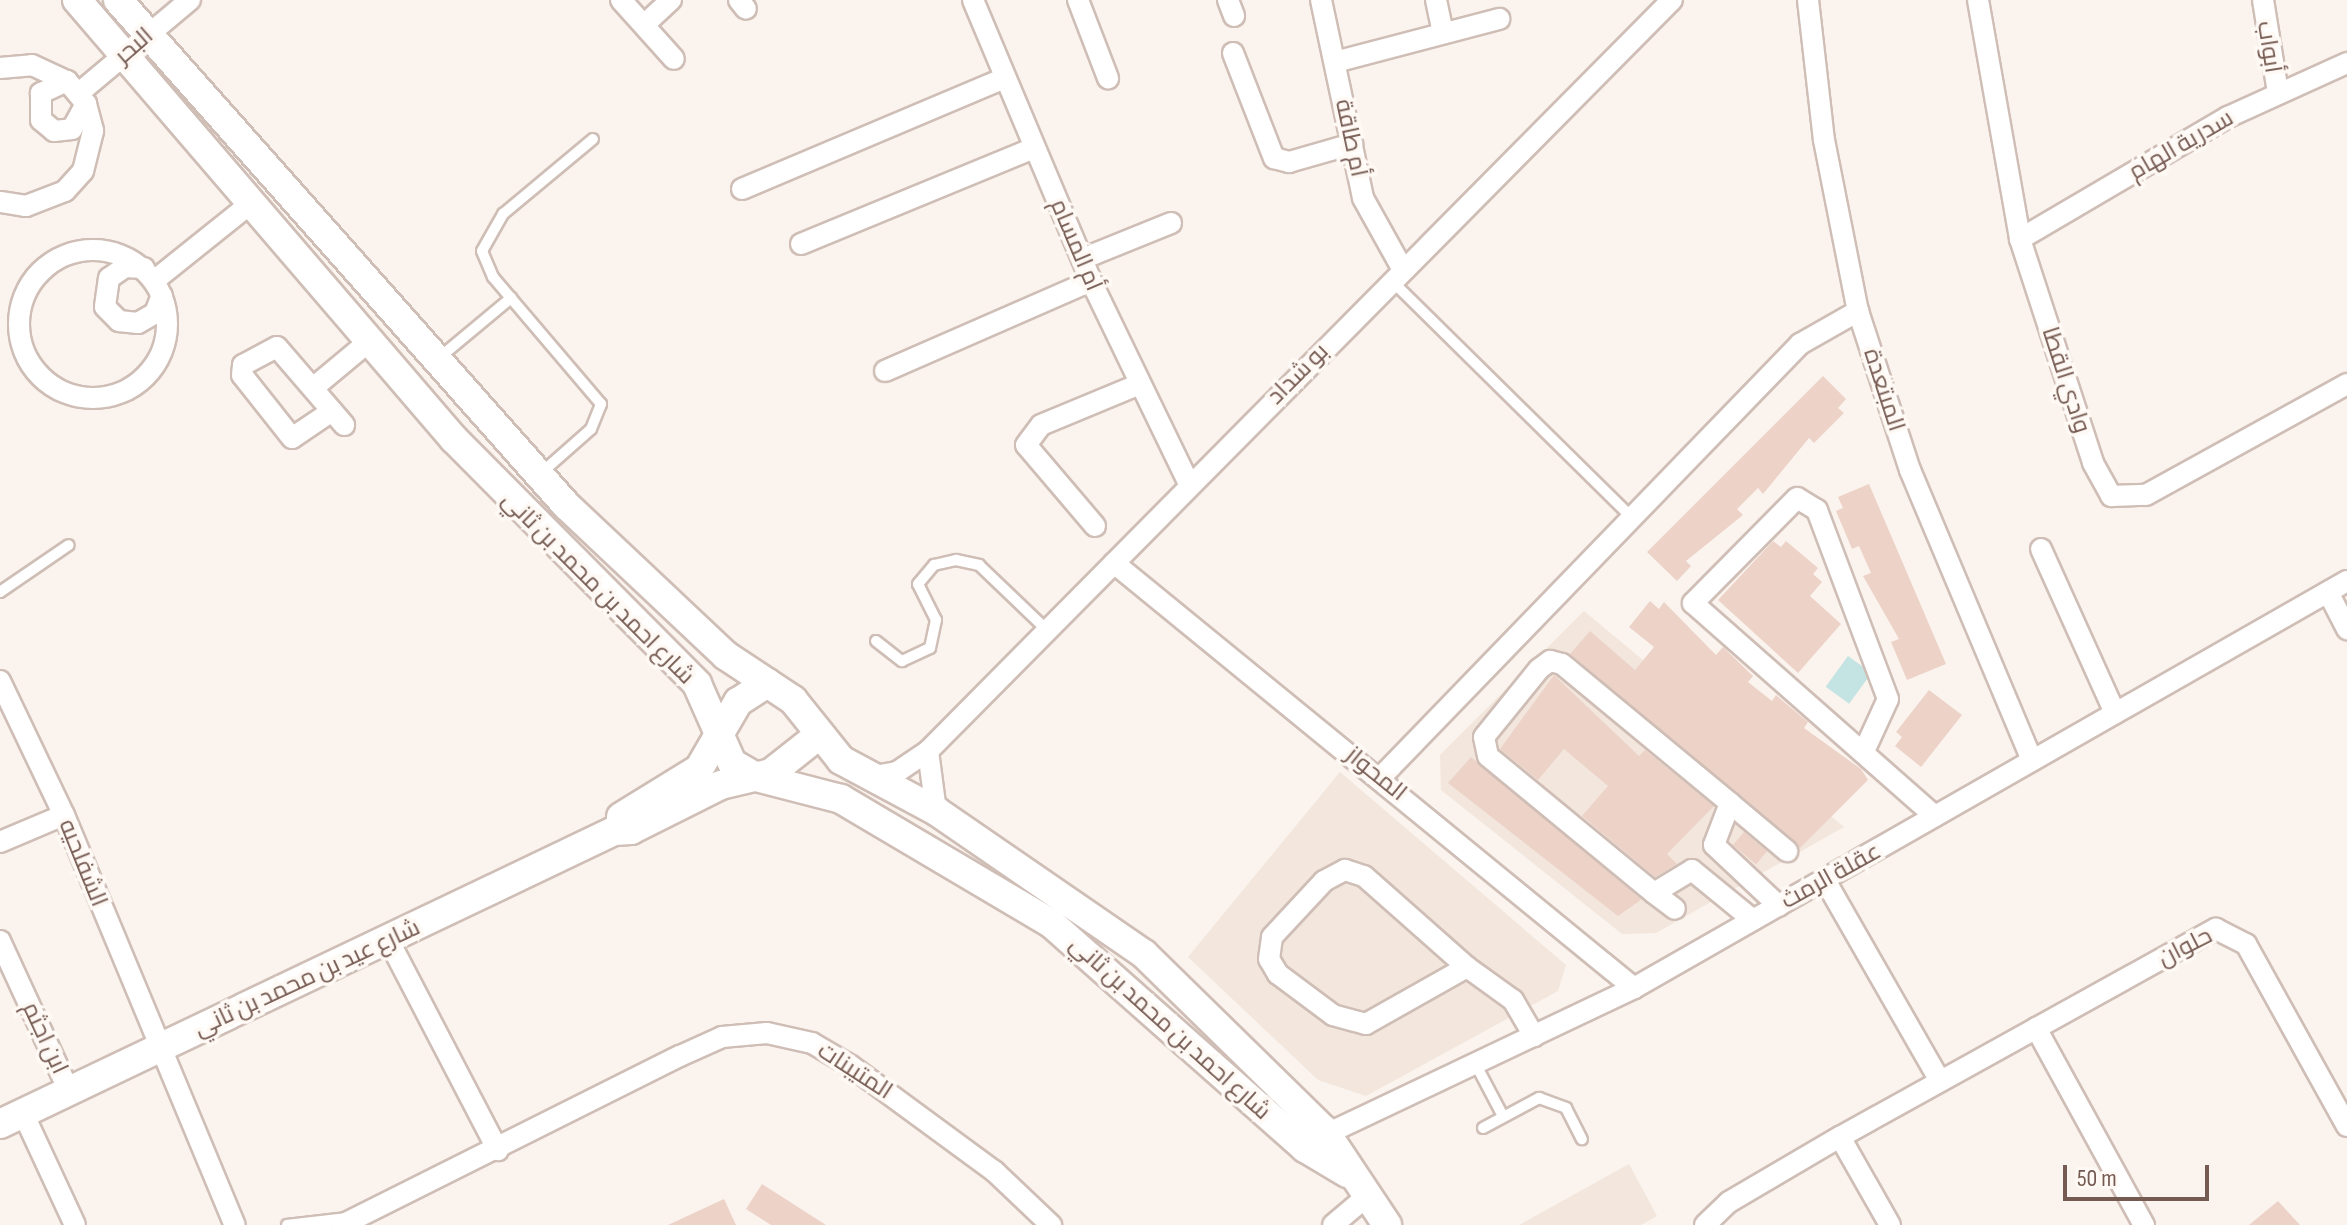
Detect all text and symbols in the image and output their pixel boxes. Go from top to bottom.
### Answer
street label: أبواب [2251,19,2287,75]
street label: البحر [109,21,159,71]
street label: أم طاقة [1329,97,1373,179]
street label: سدرية الهام [2124,104,2238,186]
street label: أم المسام [1044,195,1108,295]
street label: وادي القطا [2035,323,2097,437]
street label: بو شداد [1261,337,1335,411]
street label: المبتعدة [1857,345,1911,435]
street label: شارع احمد بن محمد بن ثاني [496,486,700,690]
street label: المحواز [1340,741,1412,807]
street label: الشفلحيه [52,815,114,911]
street label: عقلة الرمث [1776,837,1886,915]
street label: شارع عيد بن محمد بن ثاني [189,913,425,1043]
street label: حلوان [2153,921,2217,973]
street label: شارع احمد بن محمد بن ثاني [1063,930,1277,1126]
street label: ابن اجثم [16,997,74,1079]
street label: المتيبنات [812,1036,898,1106]
scale bar [2067,1149,2213,1199]
text: 50 m [2077,1164,2117,1193]

